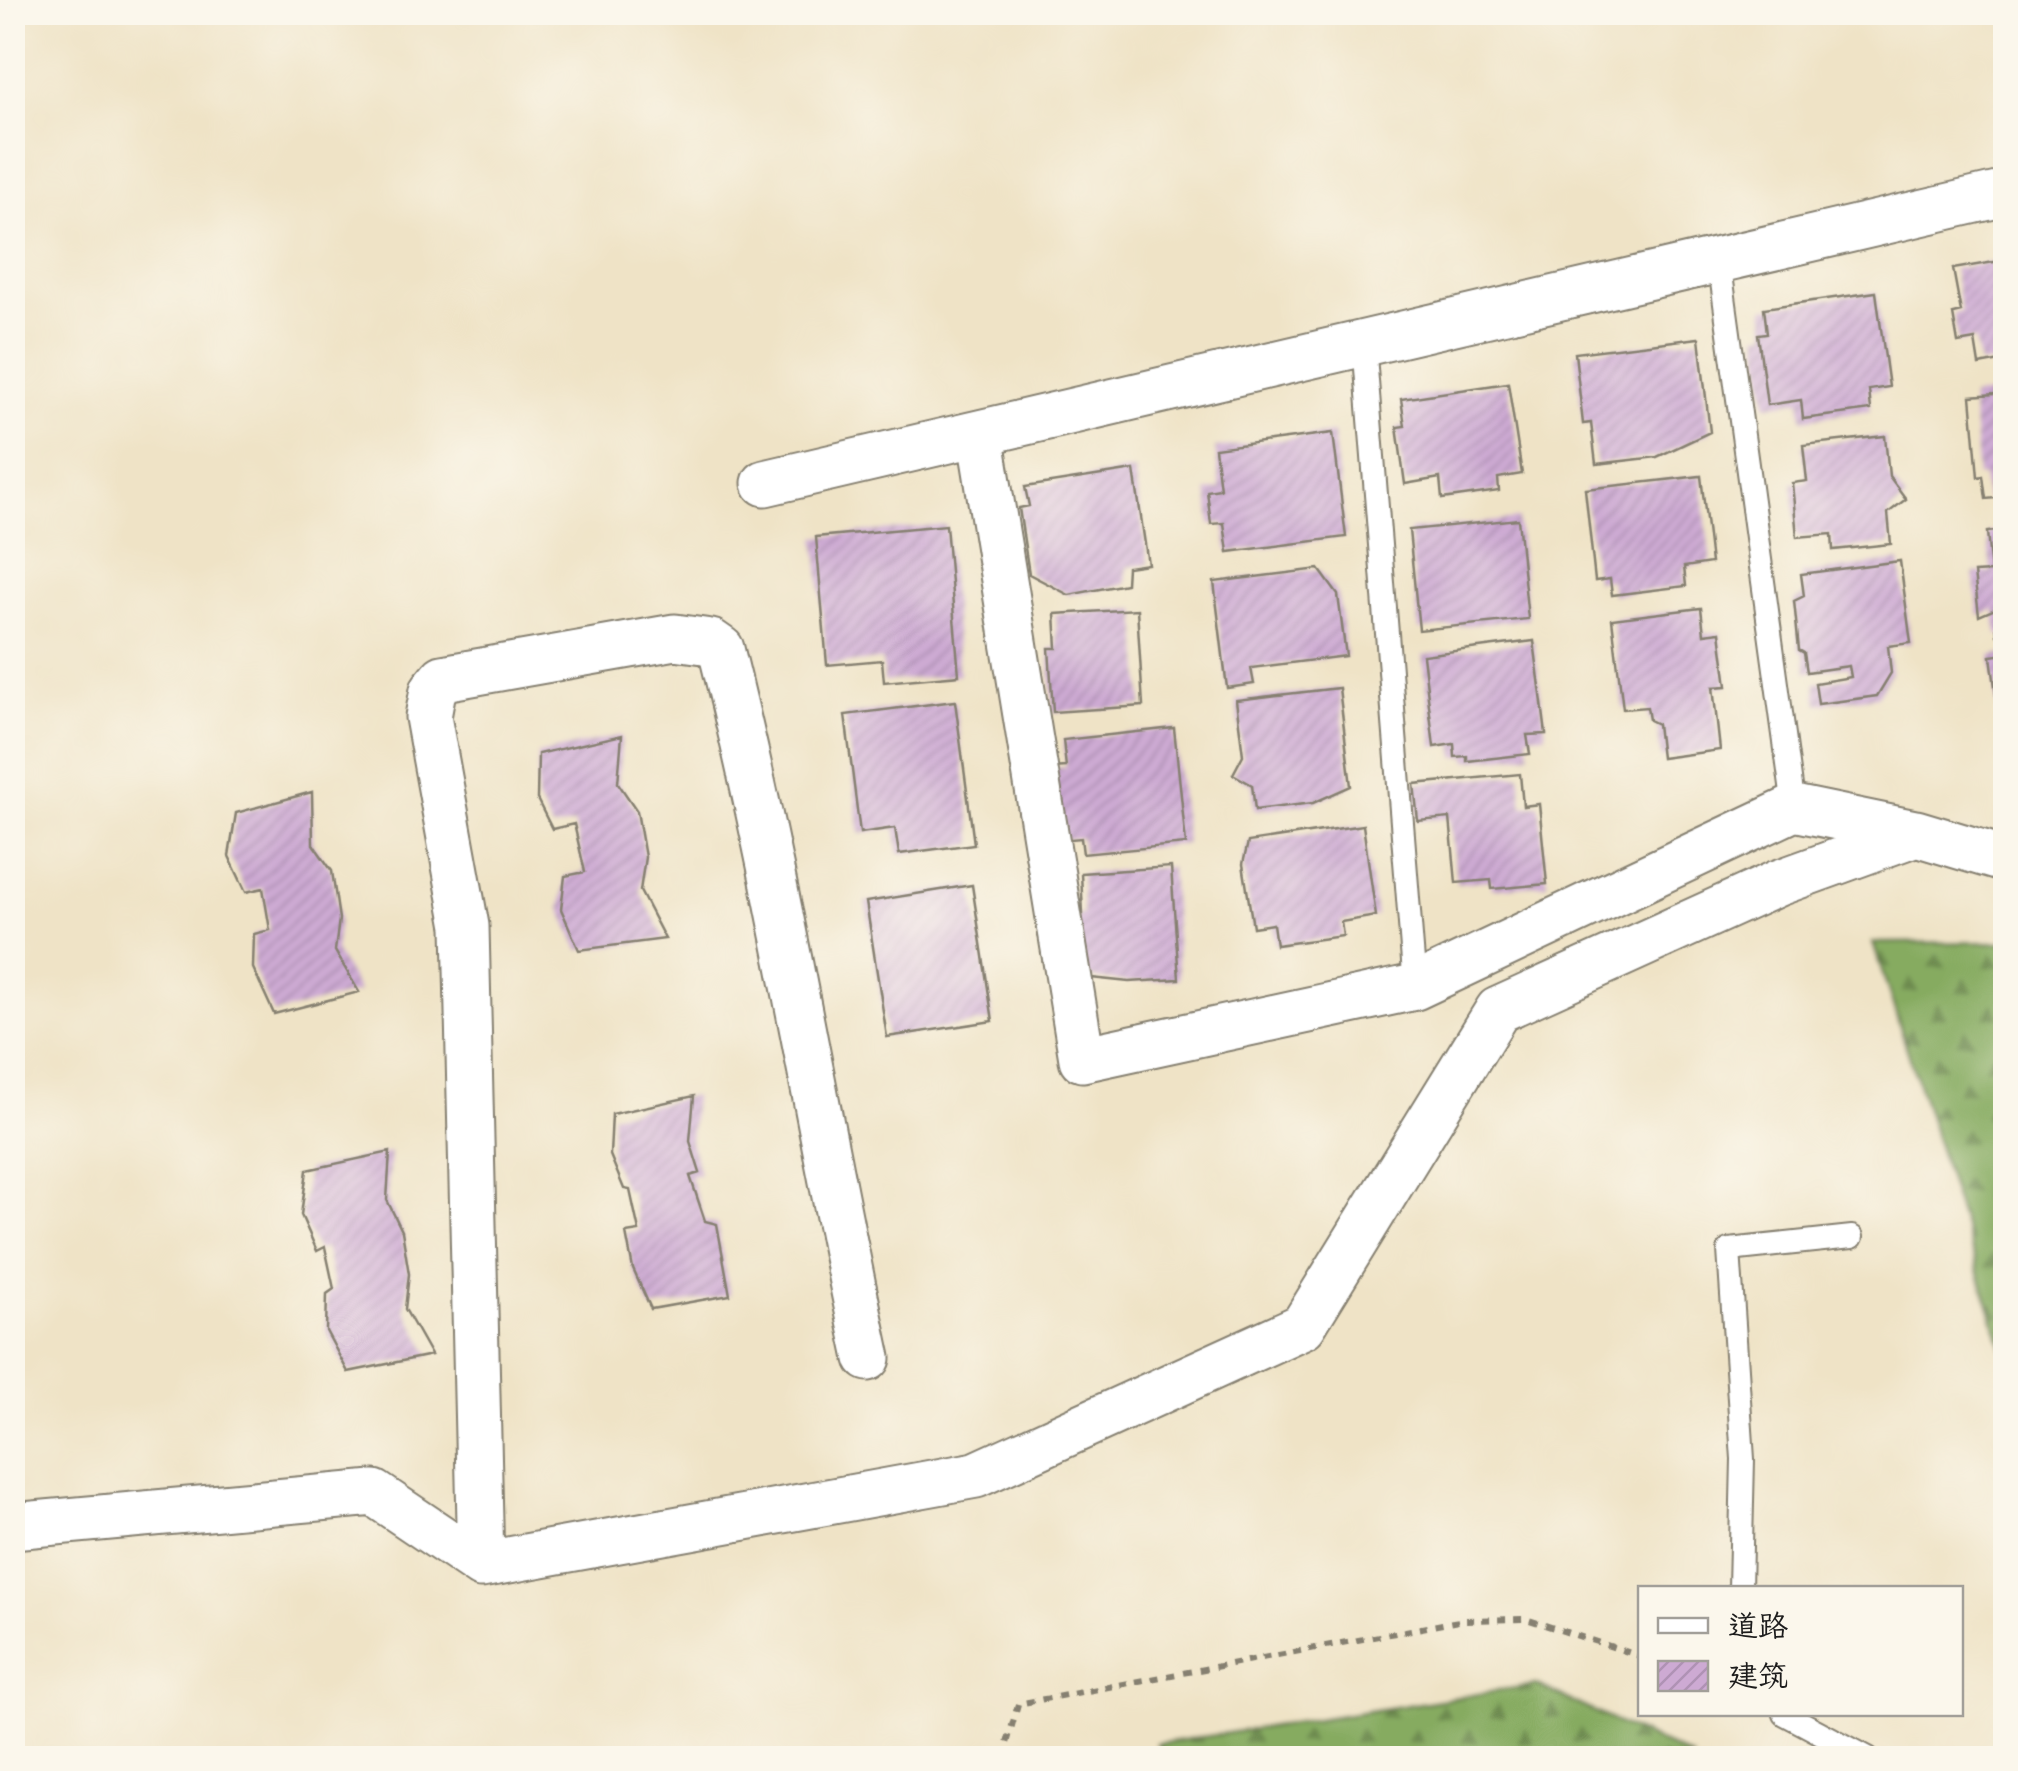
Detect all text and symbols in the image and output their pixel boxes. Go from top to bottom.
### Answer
legend [1638,1586,1963,1716]
text: 道路 [1728,1608,1788,1645]
text: 建筑 [1728,1658,1788,1695]

